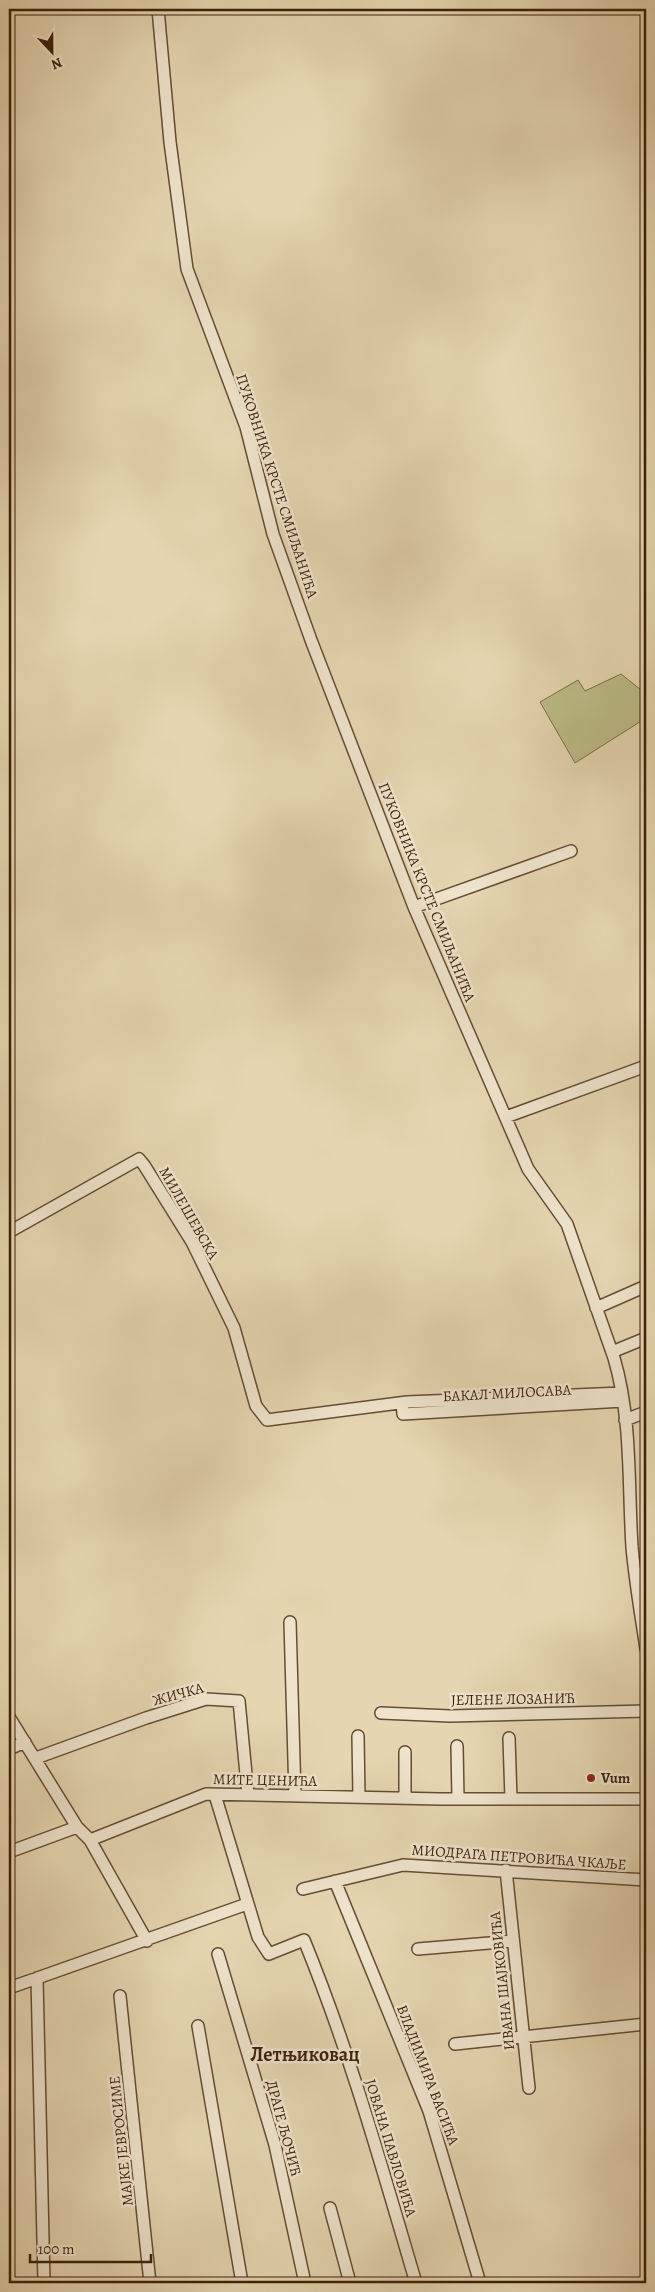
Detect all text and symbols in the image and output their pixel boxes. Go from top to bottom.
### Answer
north arrow [28,28,78,78]
text: N [48,53,65,74]
street label: ПУКОВНИКА КРСТЕ СМИЉАНИЋА [231,371,323,601]
street label: ПУКОВНИКА КРСТЕ СМИЉАНИЋА [374,779,480,1005]
street label: МИЛЕШЕВСКА [154,1163,224,1263]
street label: БАКАЛ МИЛОСАВА [442,1380,572,1406]
street label: ЖИЧКА [150,1678,206,1710]
street label: ЈЕЛЕНЕ ЛОЗАНИЋ [451,1688,575,1710]
place label: Vum [600,1768,631,1788]
street label: МИТЕ ЦЕНИЋА [213,1769,318,1791]
marker: Vum [585,1772,597,1784]
street label: МИОДРАГА ПЕТРОВИЋА ЧКАЉЕ [411,1840,627,1874]
street label: ИВАНА ШАЈКОВИЋА [485,1910,519,2051]
street label: ВЛАДИМИРА ВАСИЋА [392,2002,464,2148]
district label: Летњиковац [250,2041,360,2068]
street label: МАЈКЕ ЈЕВРОСИМЕ [104,2075,138,2207]
street label: ЈОВАНА ПАВЛОВИЋА [361,2077,422,2220]
street label: ДРАГЕ ЉОЧИЋ [262,2078,306,2178]
scale bar [30,2232,151,2264]
text: 100 m [38,2239,75,2259]

